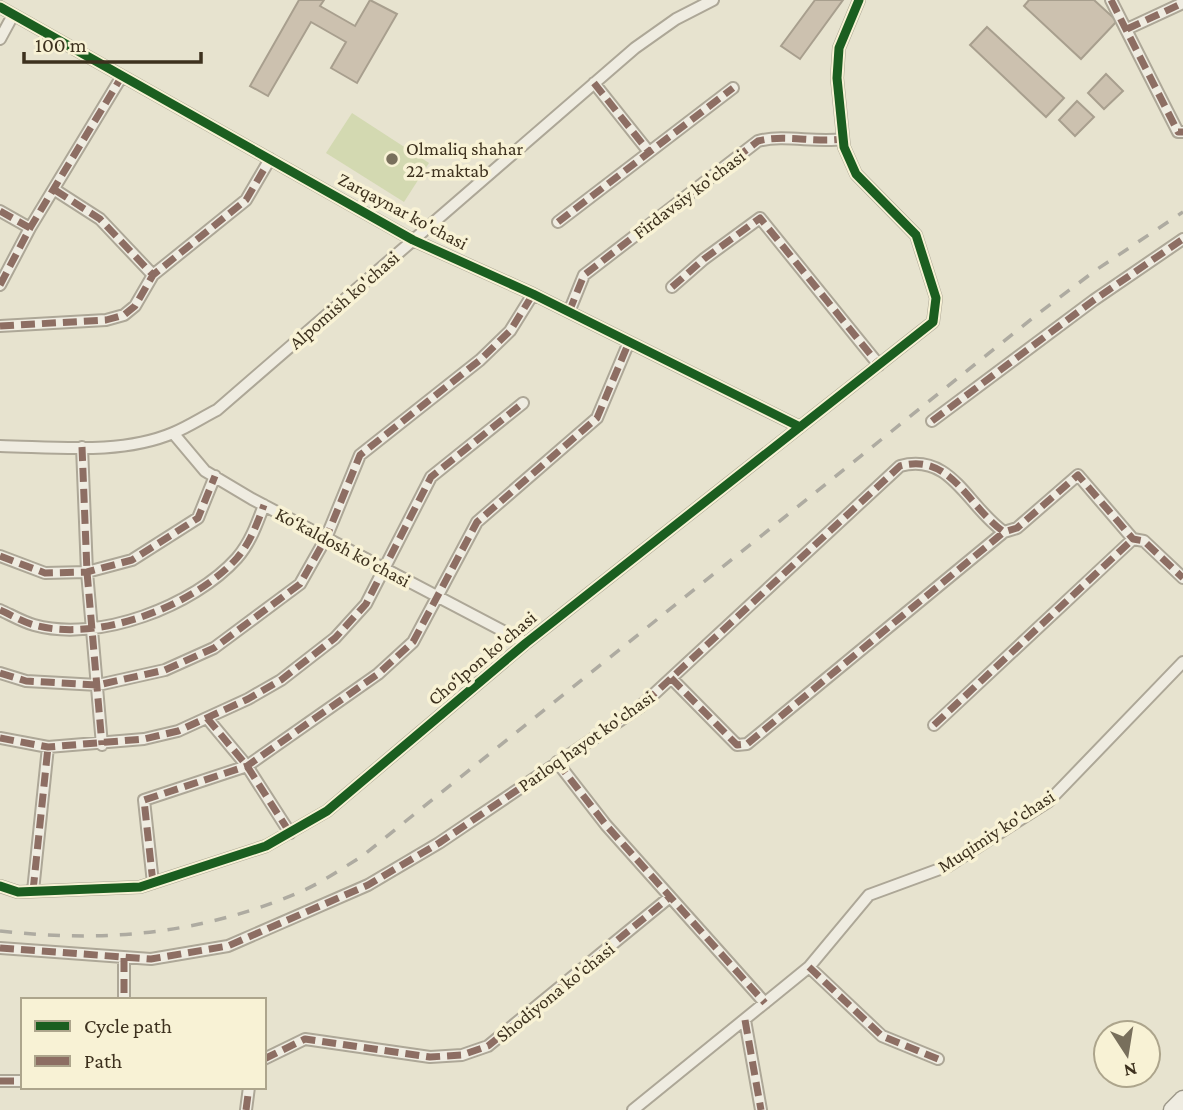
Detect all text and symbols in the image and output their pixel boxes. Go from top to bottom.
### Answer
scale bar [24,21,201,65]
text: 100 m [35,33,87,57]
place label: Olmaliq shahar 22-maktab [406,138,523,181]
street label: Firdavsiy ko'chasi [629,145,749,243]
marker: Olmaliq shahar 22-maktab [384,151,400,167]
street label: Zarqaynar ko'chasi [335,168,471,254]
street label: Alpomish ko'chasi [285,247,403,353]
street label: Ko‘kaldosh ko'chasi [272,503,414,591]
street label: Cho‘lpon ko'chasi [424,607,540,709]
street label: Parloq hayot ko'chasi [514,686,658,796]
street label: Muqimiy ko'chasi [934,785,1058,877]
street label: Shodiyona ko'chasi [492,938,618,1046]
legend [21,998,266,1089]
text: Cycle path [84,1014,172,1038]
north arrow [1092,1019,1162,1089]
text: Path [84,1049,122,1073]
text: N [1122,1059,1139,1082]

